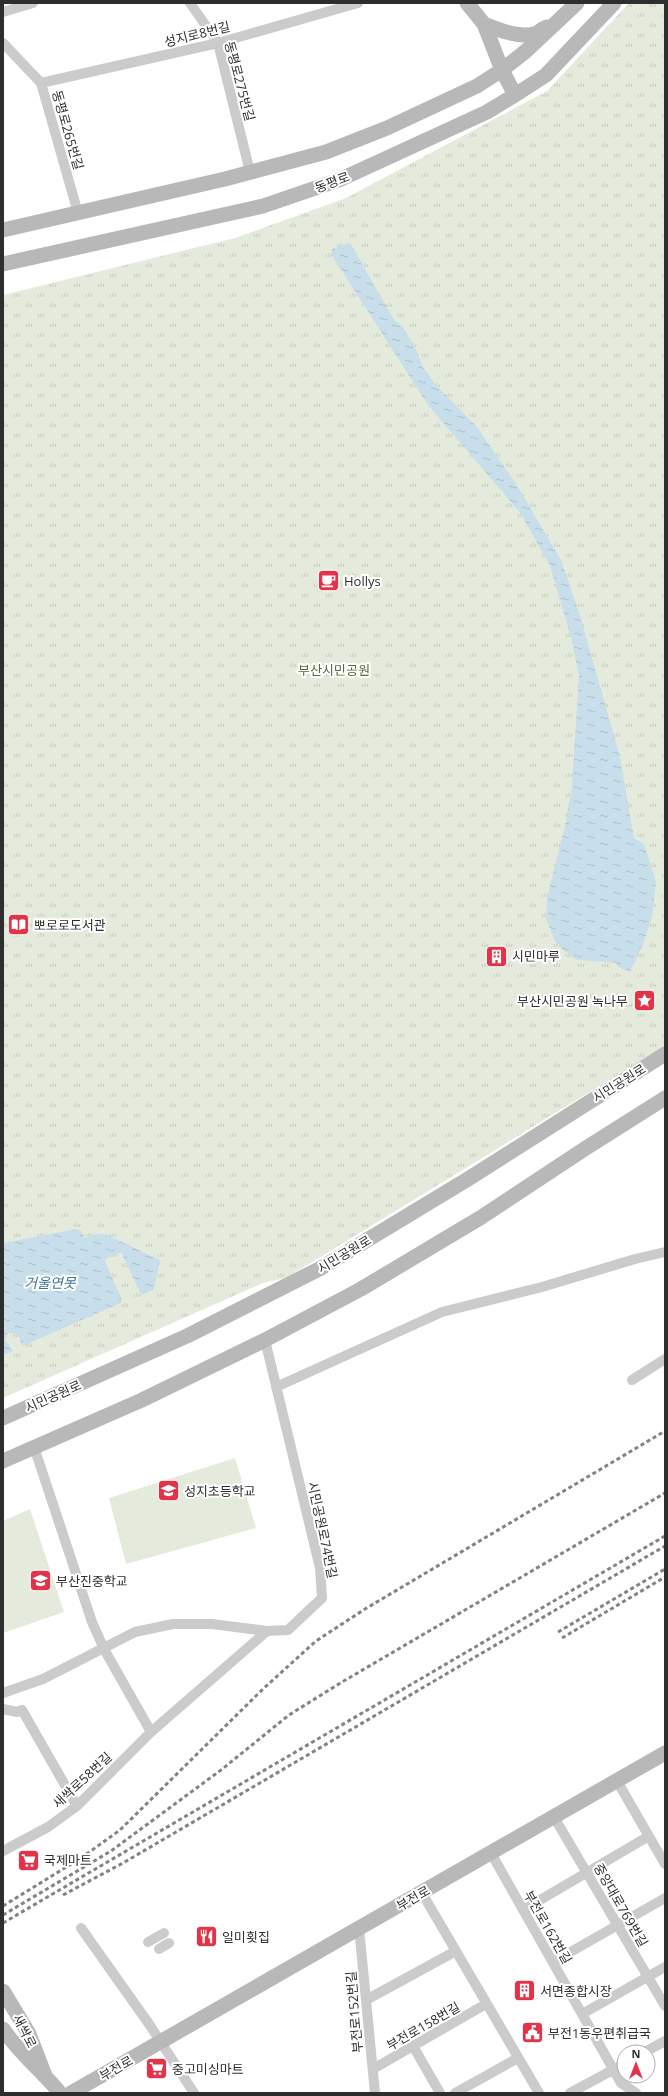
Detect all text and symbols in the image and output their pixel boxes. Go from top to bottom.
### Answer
street label: 성지로8번길 [162,17,232,51]
street label: 동평로275번길 [221,39,259,123]
street label: 동평로265번길 [48,88,88,172]
street label: 동평로 [312,167,352,197]
cafe icon: Hollys [315,568,341,594]
place label: Hollys [344,572,381,590]
park label: 부산시민공원 [298,661,370,679]
library icon: 뽀로로도서관 [6,912,32,938]
place label: 뽀로로도서관 [34,916,106,934]
building icon: 시민마루 [484,943,510,969]
place label: 시민마루 [512,947,560,965]
place icon: 부산시민공원 녹나무 [631,988,657,1014]
place label: 부산시민공원 녹나무 [517,992,628,1010]
street label: 시민공원로 [589,1060,649,1106]
street label: 시민공원로 [314,1231,374,1277]
water label: 거울연못 [24,1273,77,1292]
street label: 시민공원로 [22,1376,84,1416]
school or university icon: 성지초등학교 [155,1478,181,1504]
street label: 시민공원로74번길 [304,1480,342,1580]
place label: 성지초등학교 [184,1482,256,1500]
school or university icon: 부산진중학교 [28,1568,54,1594]
place label: 부산진중학교 [56,1572,128,1590]
street label: 새싹로58번길 [49,1748,115,1812]
supermarket icon: 국제마트 [16,1847,42,1873]
place label: 국제마트 [44,1851,92,1869]
street label: 중앙대로769번길 [590,1860,652,1950]
street label: 부전로 [393,1881,433,1915]
street label: 부전로162번길 [520,1887,576,1967]
restaurant icon: 일미횟집 [194,1924,220,1950]
place label: 일미횟집 [222,1928,270,1946]
street label: 부전로152번길 [341,1970,367,2054]
building icon: 서면종합시장 [511,1978,537,2004]
place label: 서면종합시장 [540,1982,612,2000]
street label: 부전로158번길 [383,1998,463,2054]
street label: 새싹로 [9,2011,41,2051]
public building icon: 부전1동우편취급국 [519,2020,545,2046]
place label: 부전1동우편취급국 [548,2024,651,2042]
north arrow [616,2044,656,2084]
text: N [632,2046,640,2061]
street label: 부전로 [96,2051,136,2085]
supermarket icon: 중고미싱마트 [144,2056,170,2082]
place label: 중고미싱마트 [172,2060,244,2078]

